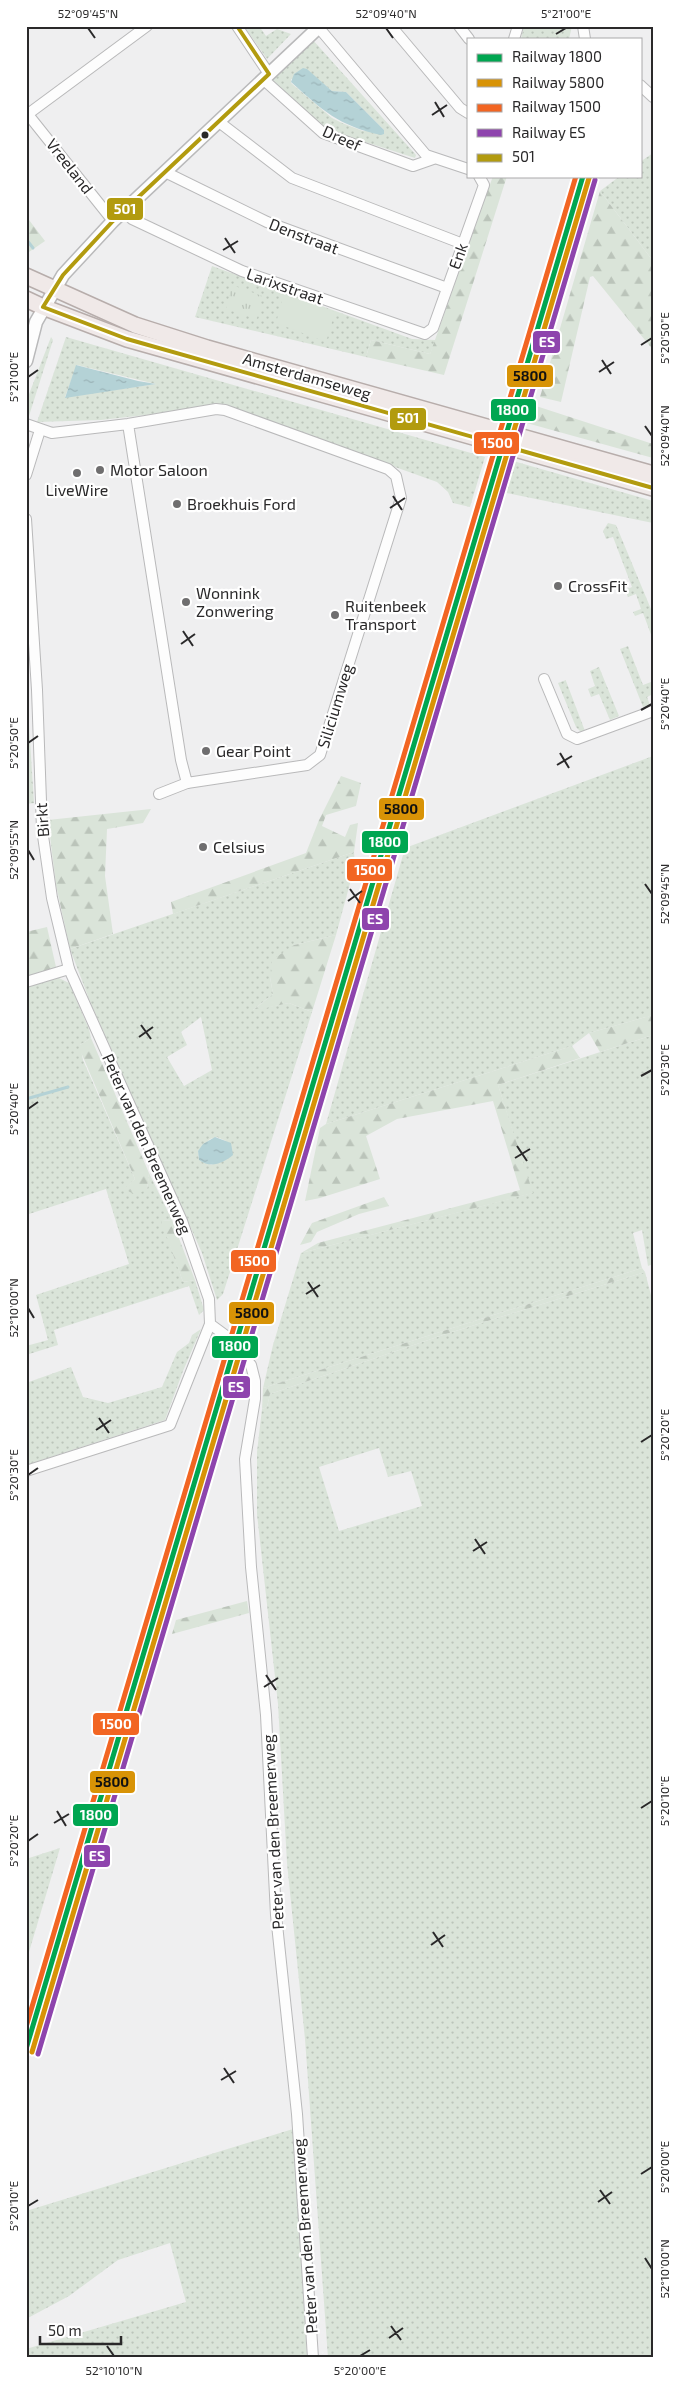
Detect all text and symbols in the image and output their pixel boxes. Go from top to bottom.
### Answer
text: 52°09'45"N [58,6,118,20]
text: 52°09'40"N [355,6,417,20]
text: 5°21'00"E [541,6,591,20]
legend [467,38,642,178]
text: Railway 1800 [512,47,602,65]
text: Railway 5800 [512,73,604,91]
text: Railway 1500 [512,97,601,115]
street label: Dreef [320,121,365,155]
text: Railway ES [512,123,586,141]
unlabelled marker [200,130,210,140]
street label: Vreeland [43,134,98,197]
text: 501 [512,147,535,165]
line badge: 501 [106,197,144,221]
text: 501 [114,200,136,217]
street label: Denstraat [267,214,342,257]
street label: Enk [444,240,471,271]
street label: Larixstraat [244,263,326,308]
text: 5°20'50"E [657,312,671,364]
line badge: ES [532,330,561,354]
text: ES [539,333,555,350]
street label: Amsterdamseweg [241,348,373,403]
text: 5°21'00"E [6,352,20,402]
line badge: 5800 [506,364,554,388]
text: 5800 [513,367,547,384]
line badge: 1800 [490,398,537,422]
text: 1800 [497,401,529,418]
text: 52°09'40"N [657,405,671,467]
line badge: 501 [389,407,427,431]
text: 501 [397,409,419,426]
line badge: 1500 [473,431,520,455]
text: 1500 [481,434,513,451]
place label: Motor Saloon [110,460,208,479]
marker: Motor Saloon [94,464,106,476]
marker: LiveWire [71,467,83,479]
place label: LiveWire [46,480,108,499]
place label: Broekhuis Ford [187,494,296,513]
marker: Broekhuis Ford [171,498,183,510]
place label: CrossFit [568,576,627,595]
marker: CrossFit [552,580,564,592]
place label: Wonnink Zonwering [196,583,274,620]
marker: Wonnink Zonwering [180,596,192,608]
place label: Ruitenbeek Transport [345,596,426,633]
marker: Ruitenbeek Transport [329,609,341,621]
street label: Siliciumweg [313,661,356,750]
text: 5°20'40"E [657,677,671,730]
text: 5°20'50"E [6,717,20,769]
place label: Gear Point [216,741,291,760]
marker: Gear Point [200,745,212,757]
line badge: 5800 [378,797,425,821]
text: 5800 [384,800,418,817]
street label: Birkt [31,802,52,838]
text: 52°09'55"N [6,820,20,880]
line badge: 1800 [361,830,409,854]
text: 1800 [369,833,401,850]
place label: Celsius [213,837,265,856]
marker: Celsius [197,841,209,853]
line badge: 1500 [346,858,393,882]
text: 1500 [354,861,386,878]
text: 52°09'45"N [657,864,671,924]
line badge: ES [361,907,390,931]
text: ES [367,910,383,927]
text: 5°20'30"E [657,1044,671,1096]
street label: Peter van den Breemerweg [99,1051,196,1237]
text: 5°20'40"E [6,1082,20,1135]
line badge: 1500 [230,1249,277,1273]
text: 1500 [238,1252,270,1269]
text: 52°10'00"N [6,1278,20,1338]
line badge: 5800 [228,1301,275,1325]
text: 5800 [235,1304,269,1321]
line badge: 1800 [211,1335,259,1359]
text: 1800 [219,1337,251,1354]
line badge: ES [222,1375,251,1399]
text: ES [228,1378,244,1395]
text: 5°20'20"E [657,1409,671,1461]
text: 5°20'30"E [6,1449,20,1501]
line badge: 1500 [92,1712,140,1736]
text: 1500 [100,1715,132,1732]
street label: Peter van den Breemerweg [258,1734,287,1930]
line badge: 5800 [89,1770,136,1794]
text: 5800 [95,1773,129,1790]
text: 5°20'10"E [657,1776,671,1826]
line badge: 1800 [72,1803,119,1827]
text: 1800 [80,1806,112,1823]
text: 5°20'20"E [6,1815,20,1867]
line badge: ES [83,1844,111,1868]
text: ES [89,1847,105,1864]
street label: Peter van den Breemerweg [288,2138,321,2334]
text: 5°20'00"E [657,2140,671,2193]
text: 5°20'10"E [6,2181,20,2231]
text: 52°10'00"N [657,2239,671,2299]
scale bar [40,2314,121,2346]
text: 50 m [48,2321,82,2339]
text: 52°10'10"N [86,2363,142,2377]
text: 5°20'00"E [334,2363,387,2377]

